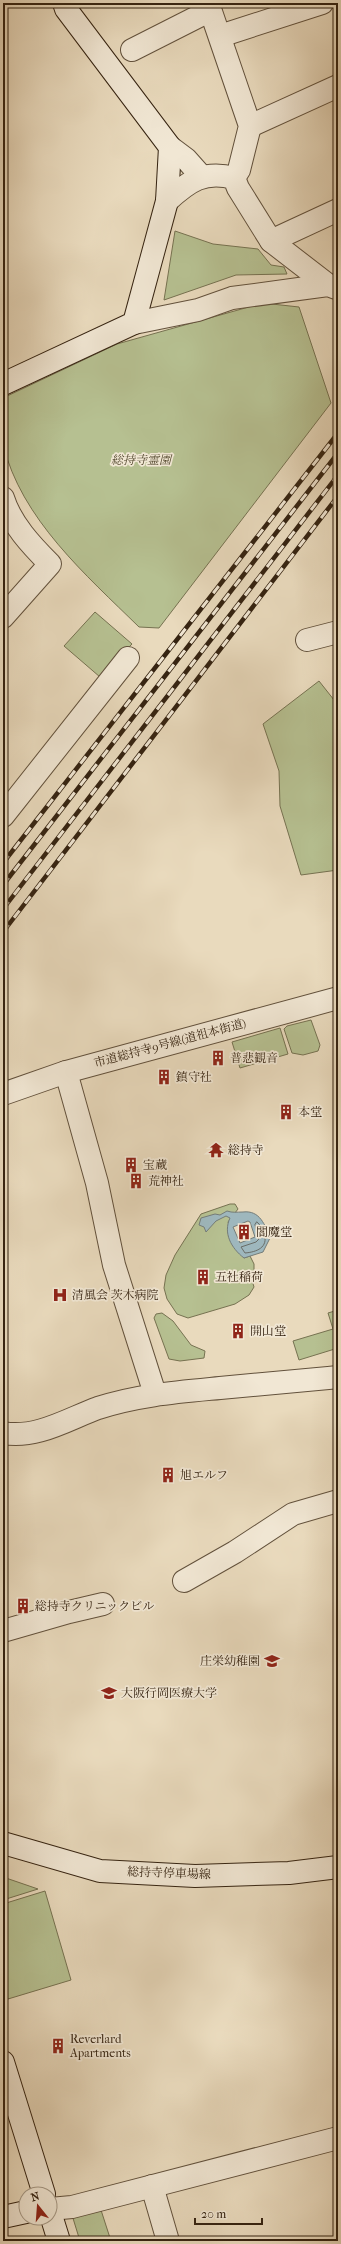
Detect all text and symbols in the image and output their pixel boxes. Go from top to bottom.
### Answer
park label: 総持寺霊園 [111,453,173,467]
street label: 市道総持寺9号線(道祖本街道) [92,1016,248,1070]
building icon: 普悲観音 [209,1049,227,1067]
place label: 普悲観音 [230,1051,278,1065]
building icon: 鎮守社 [155,1068,173,1086]
place label: 鎮守社 [176,1070,212,1084]
building icon: 本堂 [277,1103,295,1121]
place label: 本堂 [298,1105,322,1119]
temple icon: 総持寺 [207,1141,225,1159]
place label: 総持寺 [228,1143,264,1157]
building icon: 宝蔵 [122,1156,140,1174]
place label: 宝蔵 [143,1158,167,1172]
building icon: 荒神社 [127,1172,145,1190]
place label: 荒神社 [148,1174,184,1188]
building icon: 閻魔堂 [235,1223,253,1241]
place label: 閻魔堂 [256,1225,292,1239]
building icon: 五社稲荷 [194,1268,212,1286]
place label: 五社稲荷 [215,1270,263,1284]
hospital icon: 清風会 茨木病院 [51,1286,69,1304]
place label: 清風会 茨木病院 [72,1288,159,1302]
building icon: 開山堂 [229,1322,247,1340]
place label: 開山堂 [250,1324,286,1338]
building icon: 旭エルフ [159,1466,177,1484]
place label: 旭エルフ [180,1468,228,1482]
building icon: 総持寺クリニックビル [14,1597,32,1615]
place label: 総持寺クリニックビル [35,1599,154,1613]
school or university icon: 庄栄幼稚園 [263,1652,281,1670]
place label: 庄栄幼稚園 [200,1654,260,1668]
school or university icon: 大阪行岡医療大学 [100,1684,118,1702]
place label: 大阪行岡医療大学 [121,1686,217,1700]
street label: 総持寺停車場線 [127,1865,211,1881]
place label: Reverlard Apartments [69,2032,131,2060]
building icon: Reverlard Apartments [49,2037,67,2055]
north arrow [18,2186,58,2226]
text: N [29,2189,42,2204]
scale bar [195,2200,262,2226]
text: 20 m [201,2207,226,2221]

